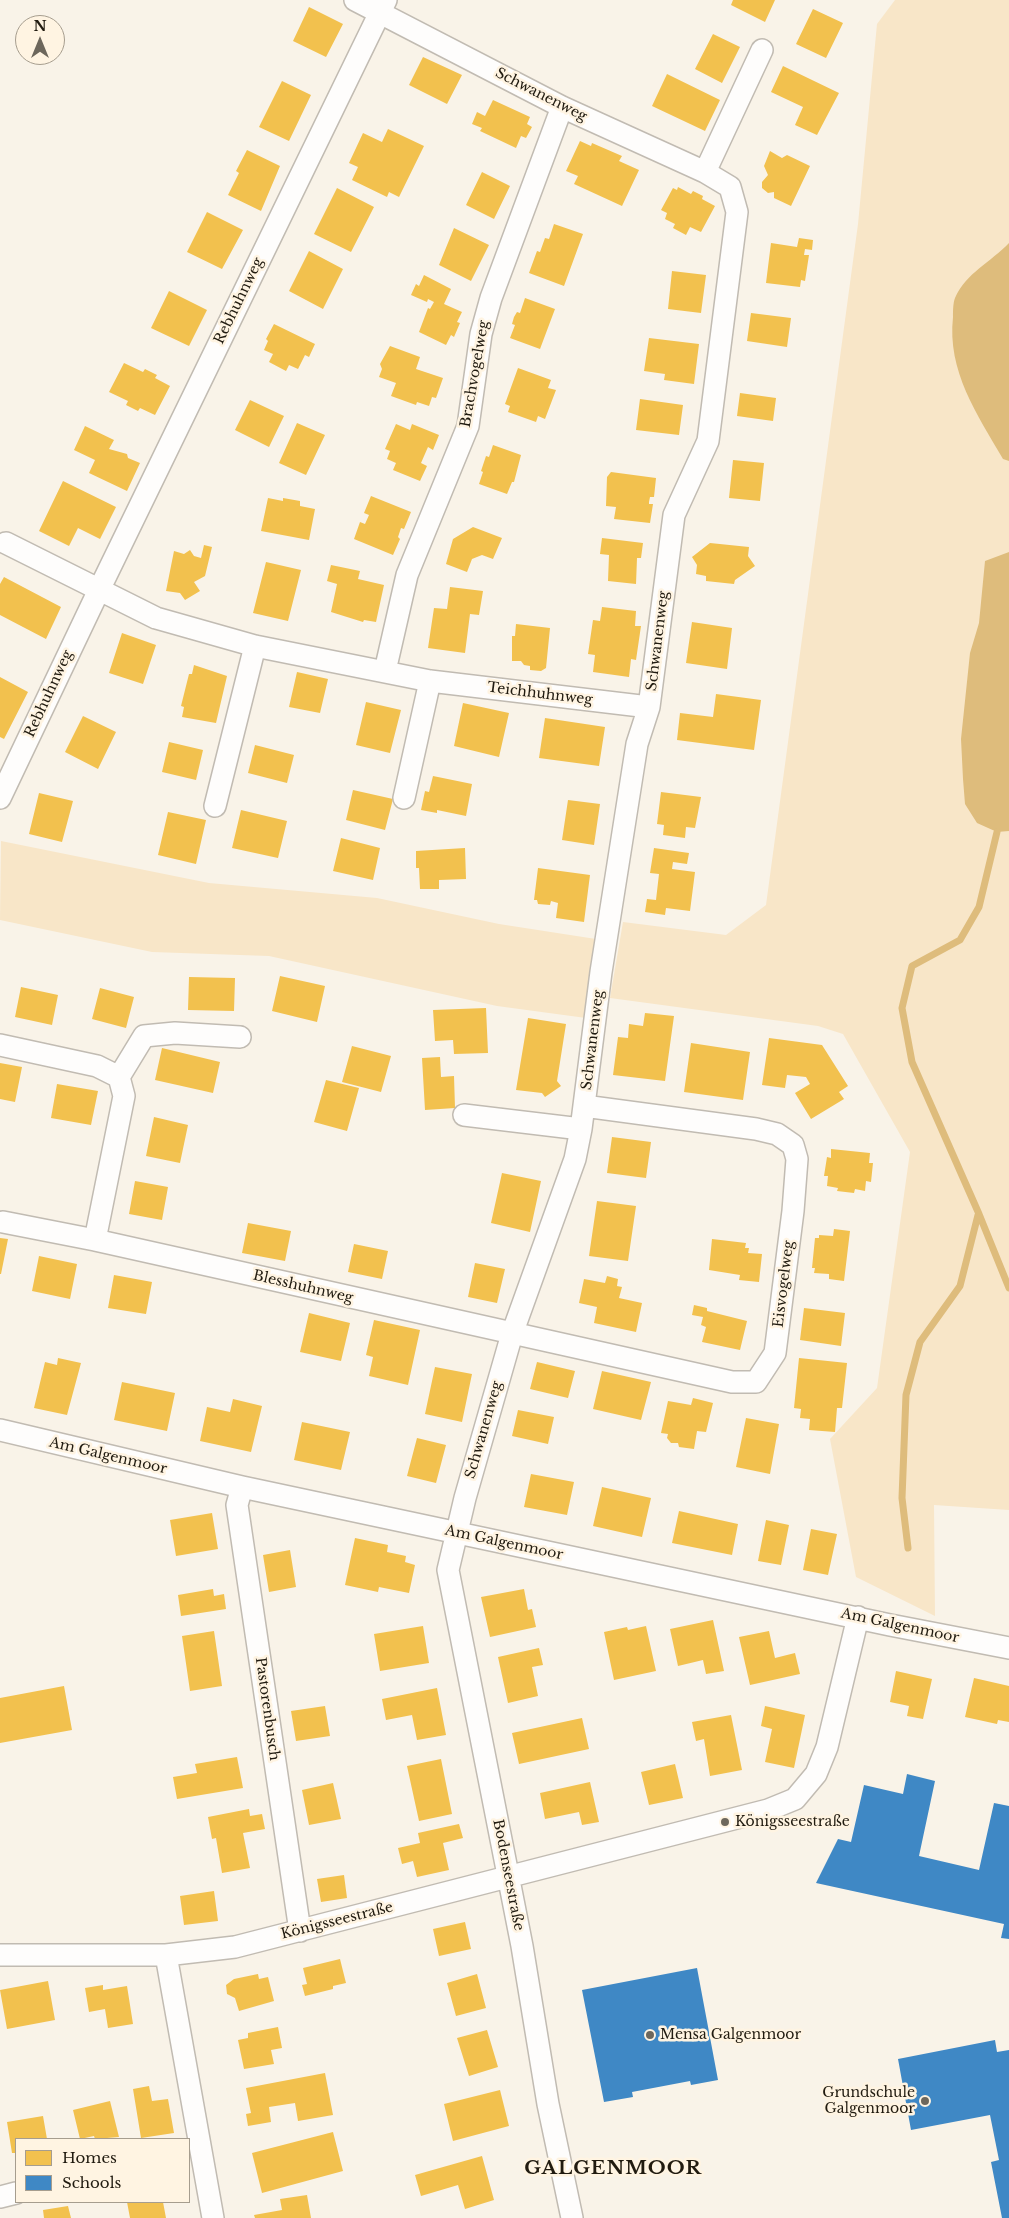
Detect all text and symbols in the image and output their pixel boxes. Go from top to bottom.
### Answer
north arrow [15,15,65,65]
text: N [33,17,47,35]
street label: Schwanenweg [492,65,590,125]
street label: Rebhuhnweg [211,255,267,347]
street label: Brachvogelweg [457,319,493,429]
street label: Schwanenweg [644,590,672,692]
street label: Rebhuhnweg [21,648,77,740]
street label: Teichhuhnweg [486,679,594,709]
street label: Schwanenweg [579,989,607,1091]
street label: Eisvogelweg [770,1240,798,1328]
street label: Blesshuhnweg [251,1267,355,1307]
street label: Schwanenweg [462,1379,506,1481]
street label: Am Galgenmoor [47,1434,169,1478]
street label: Am Galgenmoor [443,1522,565,1564]
street label: Am Galgenmoor [839,1605,961,1647]
street label: Pastorenbusch [251,1656,283,1762]
place label: Königsseestraße [735,1814,850,1830]
marker: Königsseestraße [719,1816,731,1828]
street label: Bodenseestraße [489,1818,527,1932]
street label: Königsseestraße [279,1899,395,1943]
place label: Mensa Galgenmoor [660,2027,801,2043]
marker: Mensa Galgenmoor [644,2029,656,2041]
place label: Grundschule Galgenmoor [822,2085,915,2118]
marker: Grundschule Galgenmoor [919,2095,931,2107]
legend [15,2138,190,2203]
text: Homes [62,2148,117,2167]
district label: GALGENMOOR [523,2158,703,2180]
text: Schools [62,2173,121,2192]

